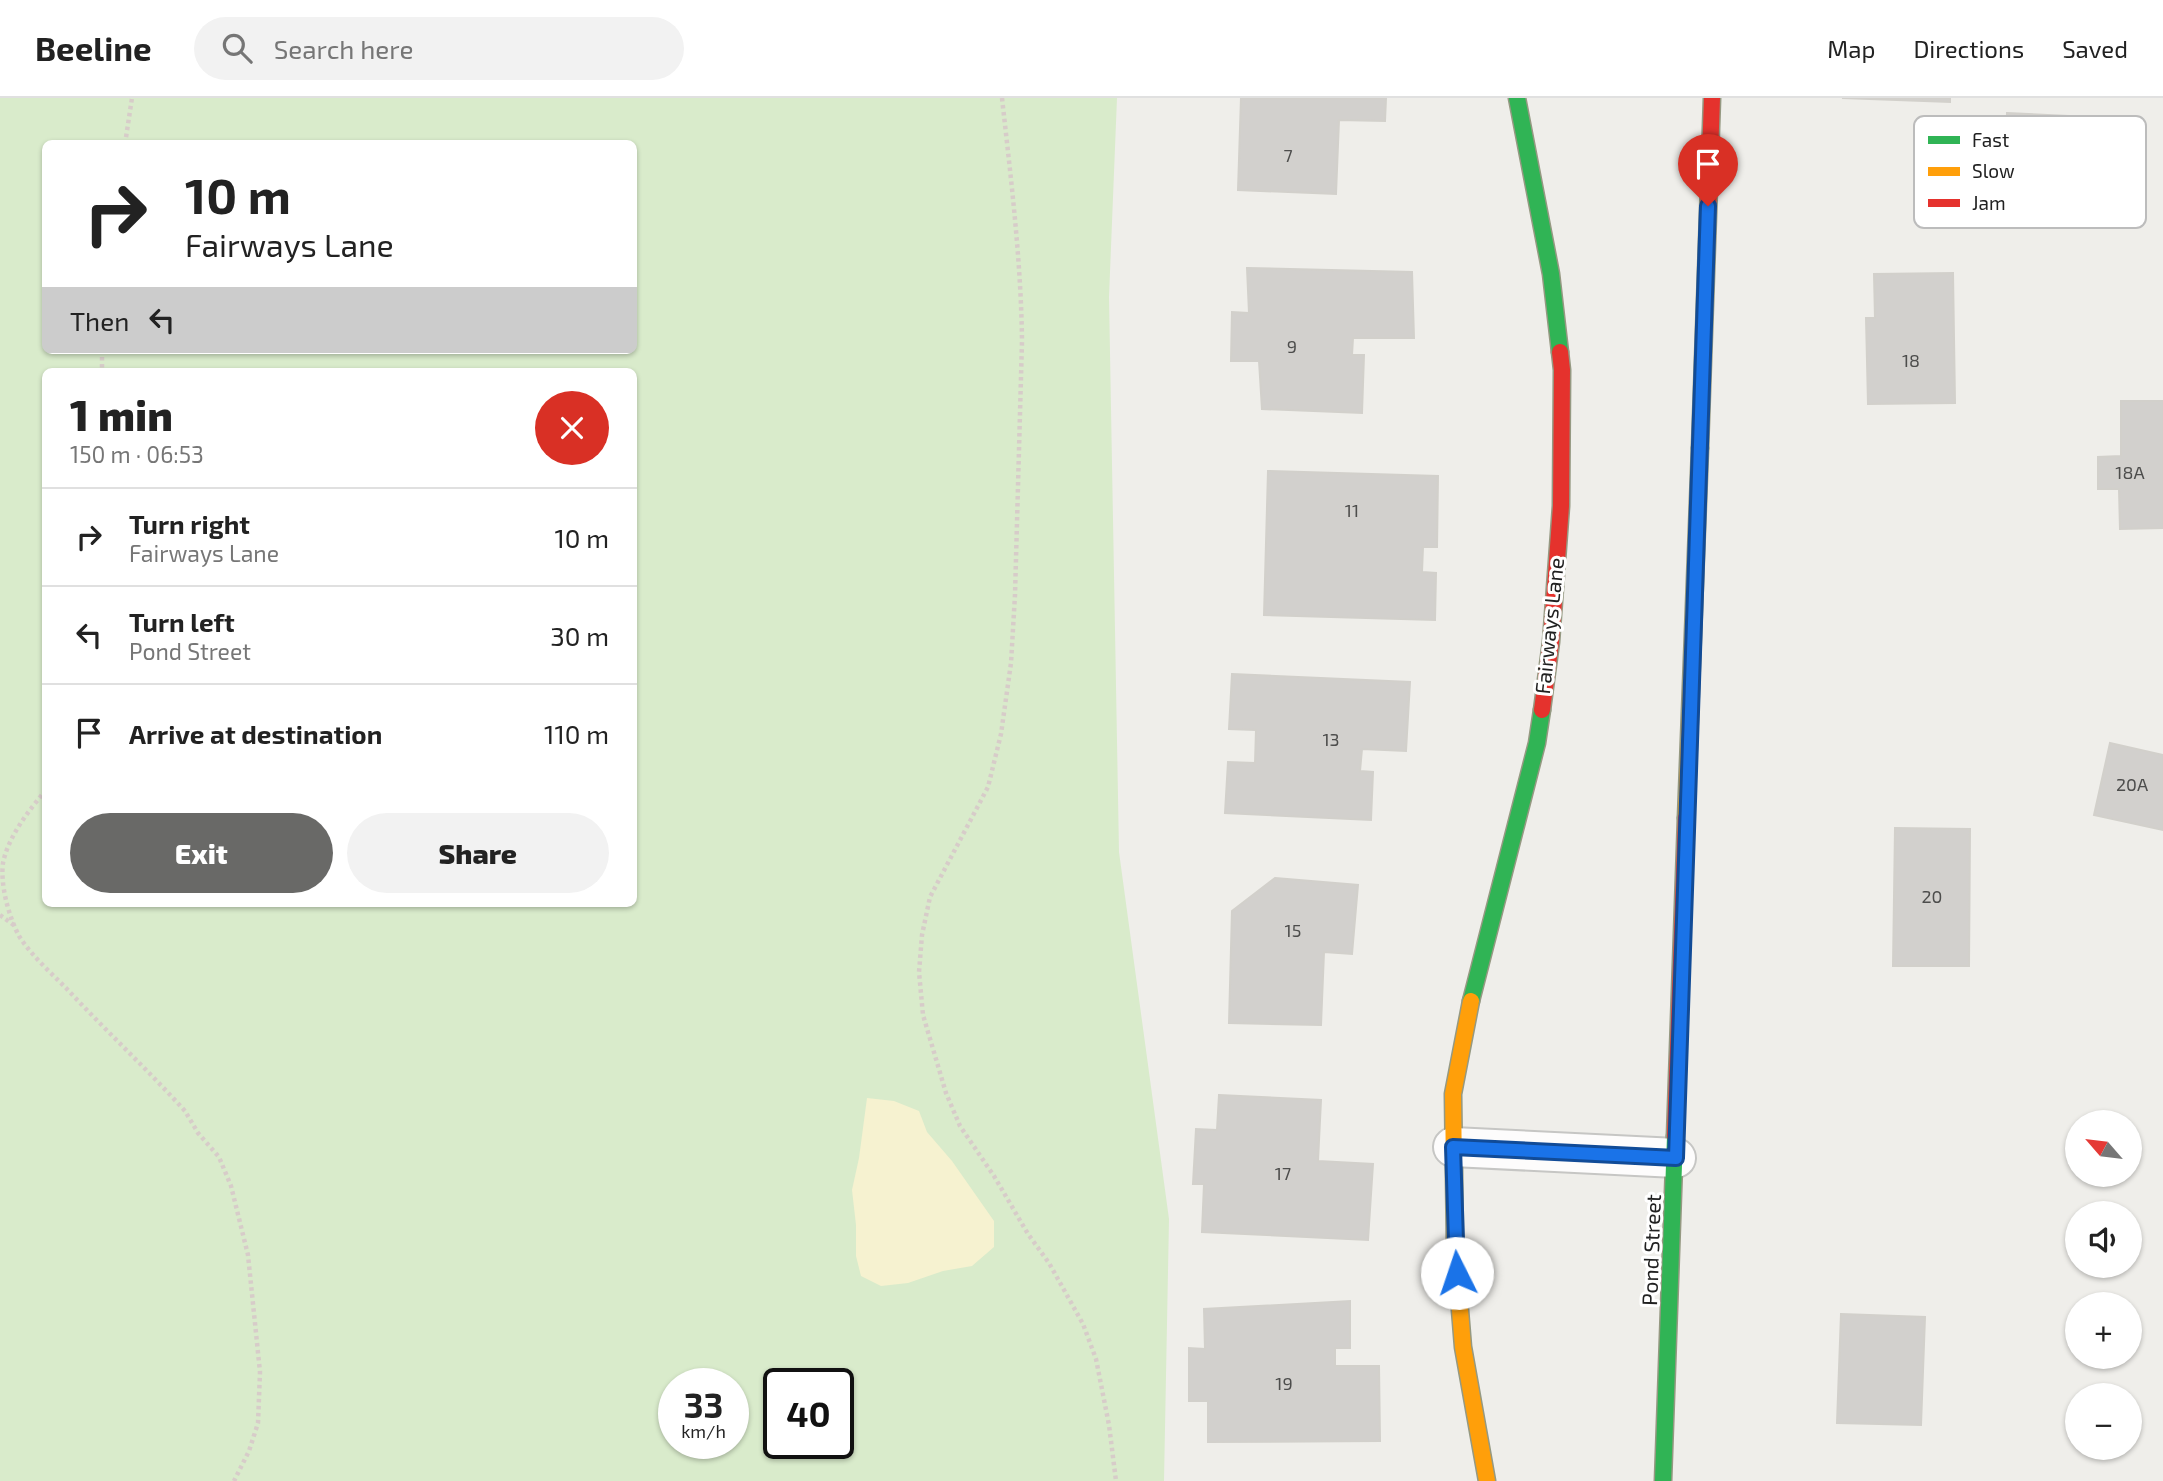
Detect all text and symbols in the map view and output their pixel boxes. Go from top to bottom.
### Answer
search box [194,17,684,80]
text: Beeline [35,28,152,68]
icon: search [218,29,256,67]
text: Search here [274,33,413,64]
text: Map [1827,34,1875,63]
text: Directions [1913,34,2024,63]
text: Saved [2062,34,2128,63]
legend [1914,116,2146,228]
text: Fast [1972,128,2009,151]
pin [1678,134,1738,206]
house number: 7 [1283,144,1293,166]
icon: arrive [1689,145,1727,183]
text: Slow [1972,159,2015,182]
text: 10 m [185,165,291,224]
icon: right [70,168,161,259]
text: Jam [1972,191,2006,214]
text: Fairways Lane [185,225,394,263]
icon: left [143,301,181,339]
text: Then [70,305,129,336]
house number: 9 [1287,335,1297,357]
house number: 18 [1902,349,1920,371]
text: 1 min [70,389,173,439]
button: close [535,391,609,465]
text: 150 m · 06:53 [70,440,204,468]
house number: 18A [2115,461,2145,483]
house number: 11 [1345,499,1359,521]
text: Turn right [129,508,250,539]
icon: right [70,518,108,556]
text: 10 m [554,522,609,553]
text: Fairways Lane [129,539,279,567]
street label: Fairways Lane [1529,556,1568,695]
text: Turn left [129,606,235,637]
icon: left [70,616,108,654]
text: 30 m [550,620,609,651]
text: Pond Street [129,637,251,665]
icon: arrive [70,714,108,752]
text: Arrive at destination [129,718,382,749]
text: 110 m [544,718,609,749]
house number: 13 [1322,728,1340,750]
house number: 20A [2116,773,2149,795]
button: Exit [70,813,333,893]
button: Share [347,813,609,893]
house number: 20 [1922,885,1942,907]
house number: 15 [1285,919,1301,941]
north arrow [2065,1110,2142,1186]
map controls [2065,1110,2142,1460]
house number: 17 [1275,1162,1291,1184]
street label: Pond Street [1636,1194,1665,1306]
button: sound [2065,1201,2142,1278]
position arrow [1420,1236,1494,1310]
button: + [2065,1292,2142,1369]
speed limit sign: 40 [763,1368,854,1459]
house number: 19 [1275,1372,1293,1394]
text: 33 [684,1383,723,1425]
button: − [2065,1383,2142,1460]
text: km/h [681,1420,726,1442]

